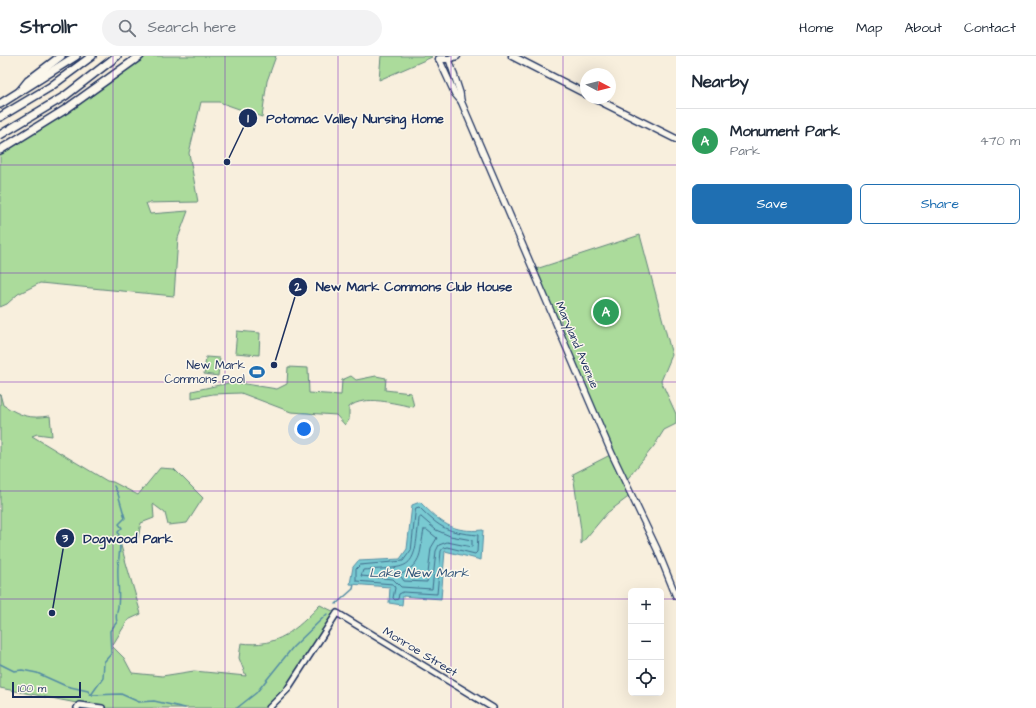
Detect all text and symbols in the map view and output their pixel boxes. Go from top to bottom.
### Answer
search box [102,10,382,46]
text: Strollr [20,14,78,41]
icon: search [116,17,138,39]
text: Search here [148,17,236,38]
text: Home [799,18,834,38]
text: Map [856,18,882,38]
text: About [904,18,942,38]
text: Contact [964,18,1016,38]
north arrow [580,68,616,104]
text: Nearby [692,70,749,94]
callout: Potomac Valley Nursing Home [238,105,451,130]
text: 1 [247,110,249,127]
text: Potomac Valley Nursing Home [266,110,444,130]
text: Monument Park [730,121,840,142]
text: A [701,132,709,150]
text: 470 m [980,132,1020,150]
text: Park [730,142,760,160]
button: Save [692,184,852,224]
button: Share [860,184,1020,224]
callout: New Mark Commons Club House [288,274,521,299]
text: New Mark Commons Club House [316,278,512,296]
text: 2 [294,279,302,296]
pin: A [593,297,619,327]
street label: Maryland Avenue [550,299,603,392]
place label: New Mark Commons Pool [164,357,246,388]
sports icon: New Mark Commons Pool [248,363,266,381]
your location [294,419,314,439]
callout: Dogwood Park [55,526,181,551]
text: 3 [61,530,69,547]
text: Dogwood Park [83,530,174,550]
water label: Lake New Mark [369,564,470,582]
map controls [628,588,664,696]
button: + [628,588,664,624]
street label: Monroe Street [379,623,461,681]
button: − [628,624,664,660]
button: locate [628,660,664,696]
scale bar [12,680,81,699]
text: 100 m [18,681,46,696]

